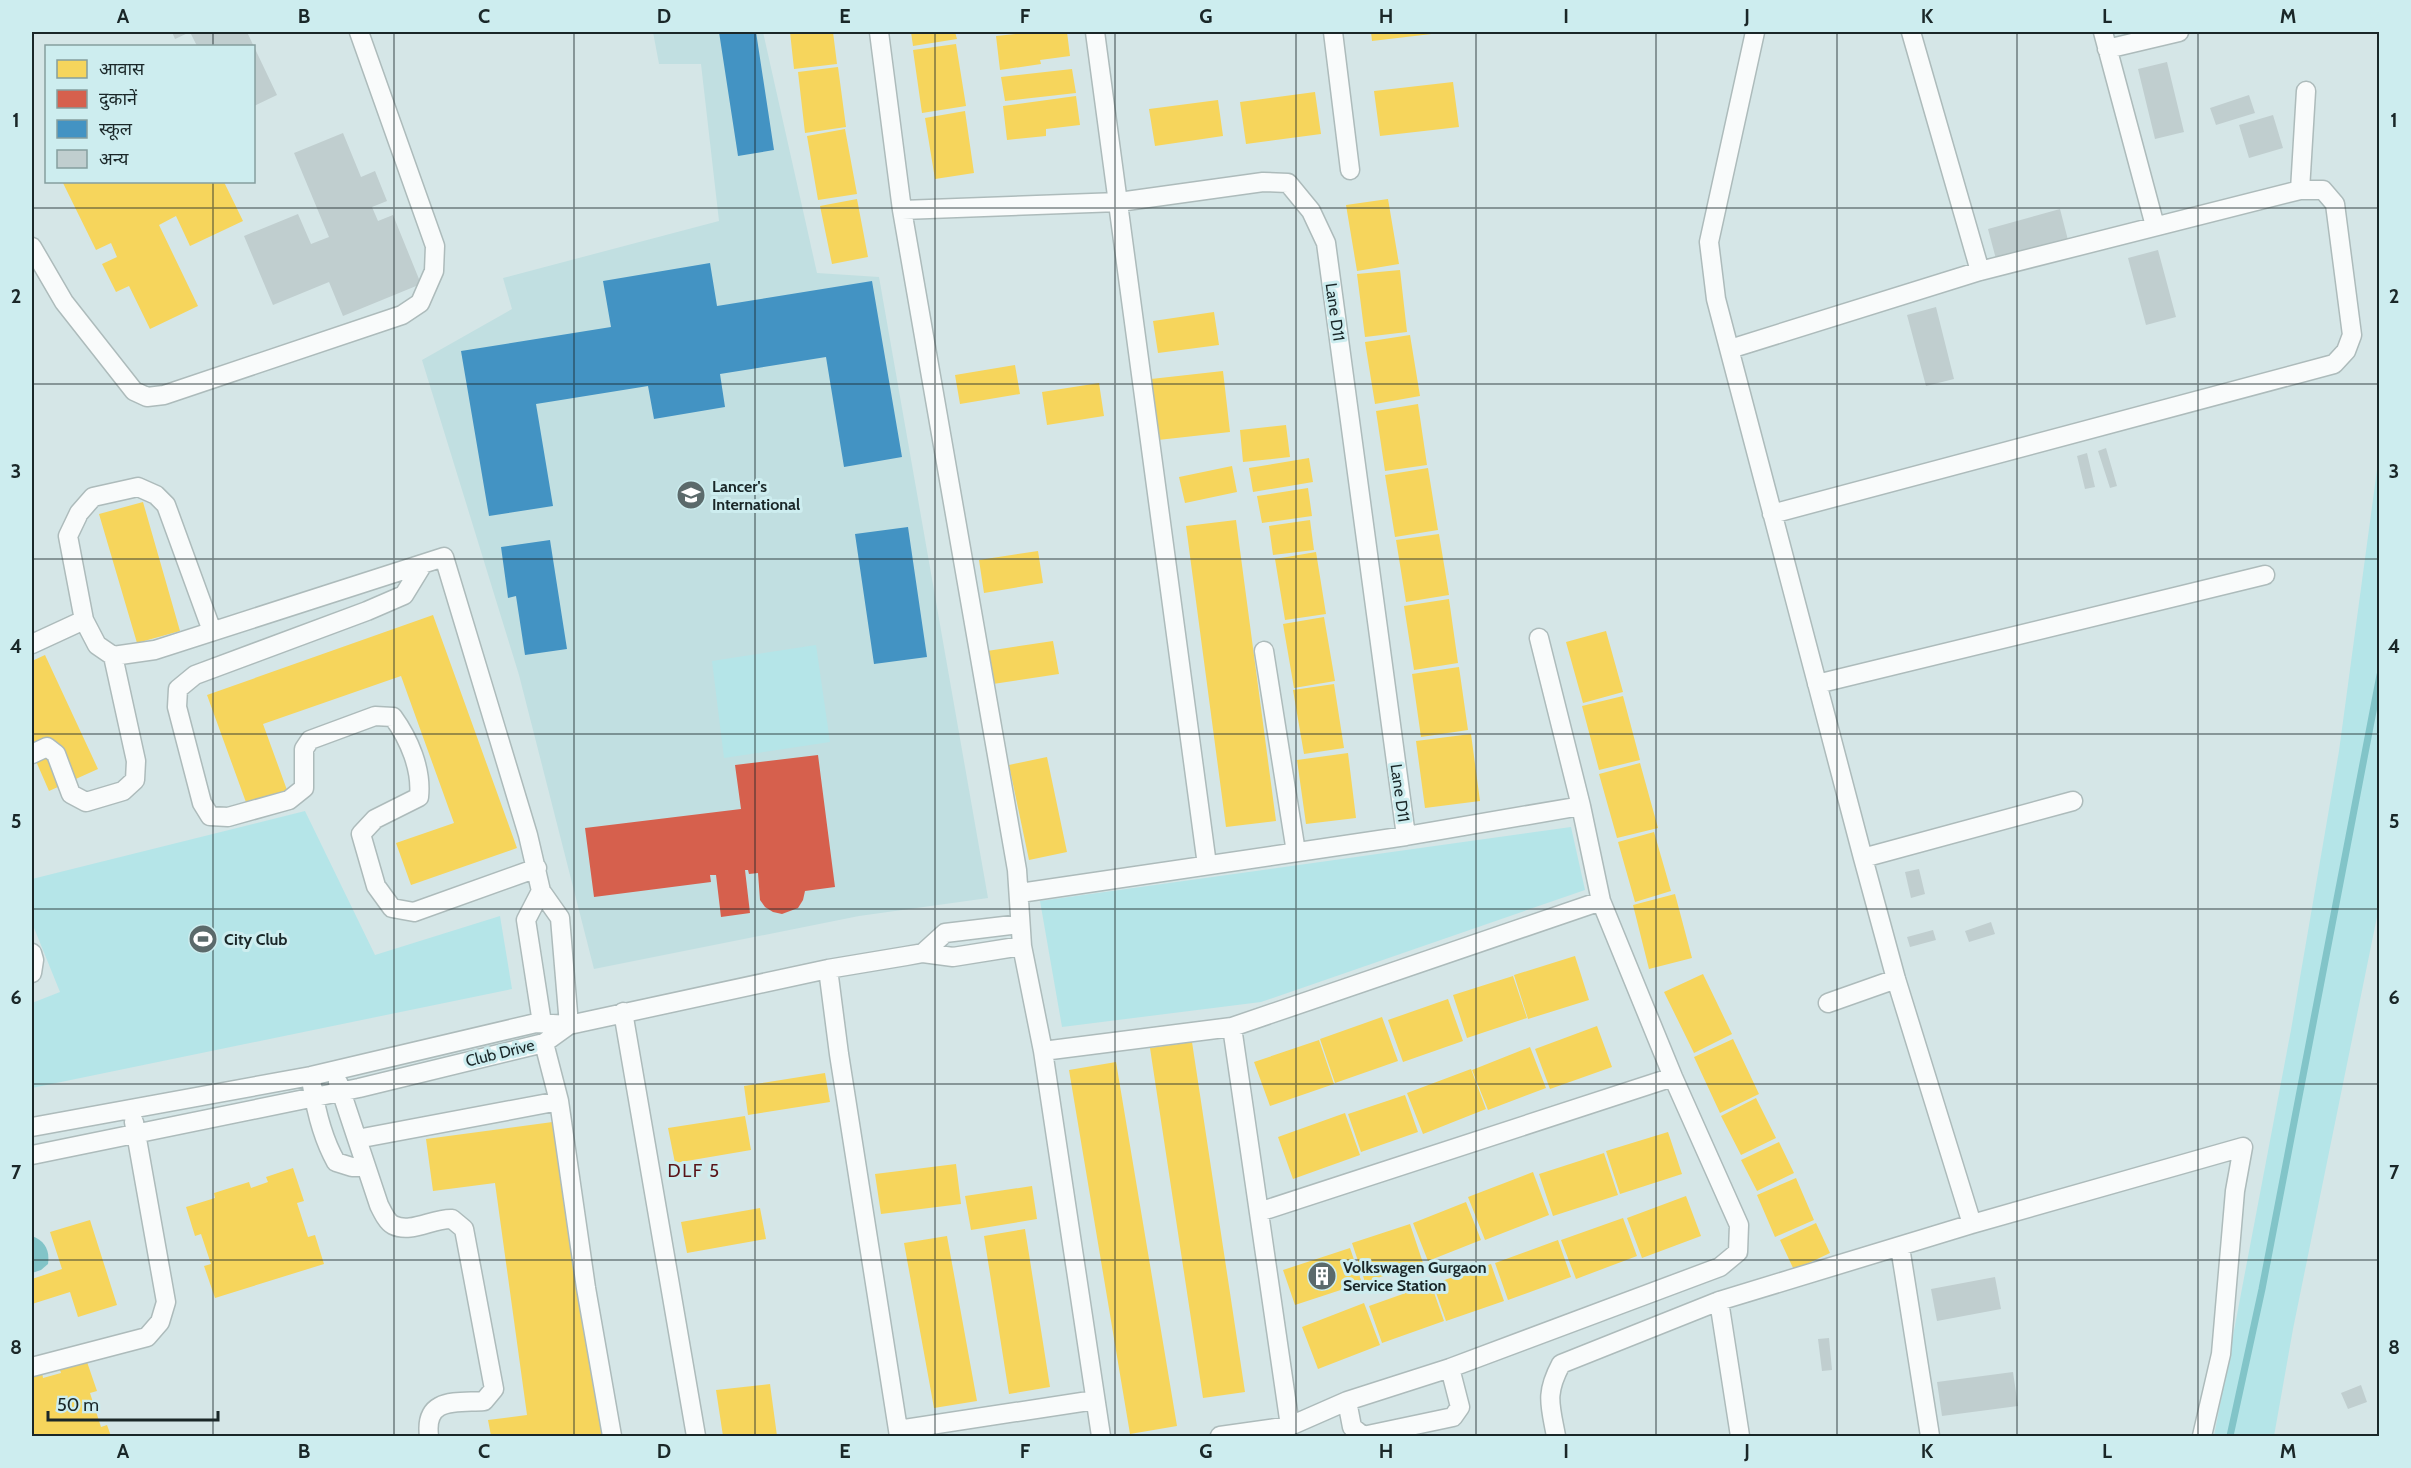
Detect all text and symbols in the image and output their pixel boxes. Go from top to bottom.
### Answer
text: A [117,4,130,28]
text: B [298,4,310,28]
text: C [478,4,490,28]
text: D [657,4,671,28]
text: E [839,4,851,28]
text: F [1020,4,1031,28]
text: G [1199,4,1213,28]
text: H [1379,4,1393,28]
text: I [1563,4,1569,28]
text: J [1743,4,1750,28]
text: K [1921,4,1934,28]
text: L [2102,4,2112,28]
text: M [2280,4,2296,28]
legend [45,45,255,183]
text: आवास [99,58,145,80]
text: दुकानें [99,88,138,111]
text: 1 [12,108,20,132]
text: 1 [2390,108,2398,132]
text: स्कूल [99,118,133,141]
text: अन्य [99,148,129,170]
street label: Lane D11 [1322,282,1348,342]
text: 2 [11,284,21,308]
text: 2 [2389,284,2399,308]
text: 3 [11,459,21,483]
text: 3 [2389,459,2399,483]
place label: Lancer's International [712,477,800,514]
school or university icon: Lancer's International [675,479,707,511]
text: 4 [10,634,22,658]
text: 4 [2388,634,2400,658]
street label: Lane D11 [1387,763,1413,823]
text: 5 [11,809,21,833]
text: 5 [2389,809,2399,833]
sports icon: City Club [187,923,219,955]
place label: City Club [224,930,287,949]
text: 6 [10,985,22,1009]
text: 6 [2388,985,2400,1009]
street label: Club Drive [464,1035,536,1071]
text: 7 [11,1160,22,1184]
district label: DLF 5 [668,1160,720,1182]
text: 7 [2389,1160,2400,1184]
place label: Volkswagen Gurgaon Service Station [1343,1258,1487,1295]
building icon: Volkswagen Gurgaon Service Station [1306,1260,1338,1292]
text: 8 [10,1335,22,1359]
text: 8 [2388,1335,2400,1359]
scale bar [48,1384,218,1422]
text: 50 m [57,1394,99,1416]
text: A [117,1439,130,1463]
text: B [298,1439,310,1463]
text: C [478,1439,490,1463]
text: D [657,1439,671,1463]
text: E [839,1439,851,1463]
text: F [1020,1439,1031,1463]
text: G [1199,1439,1213,1463]
text: H [1379,1439,1393,1463]
text: I [1563,1439,1569,1463]
text: J [1743,1439,1750,1463]
text: K [1921,1439,1934,1463]
text: L [2102,1439,2112,1463]
text: M [2280,1439,2296,1463]

